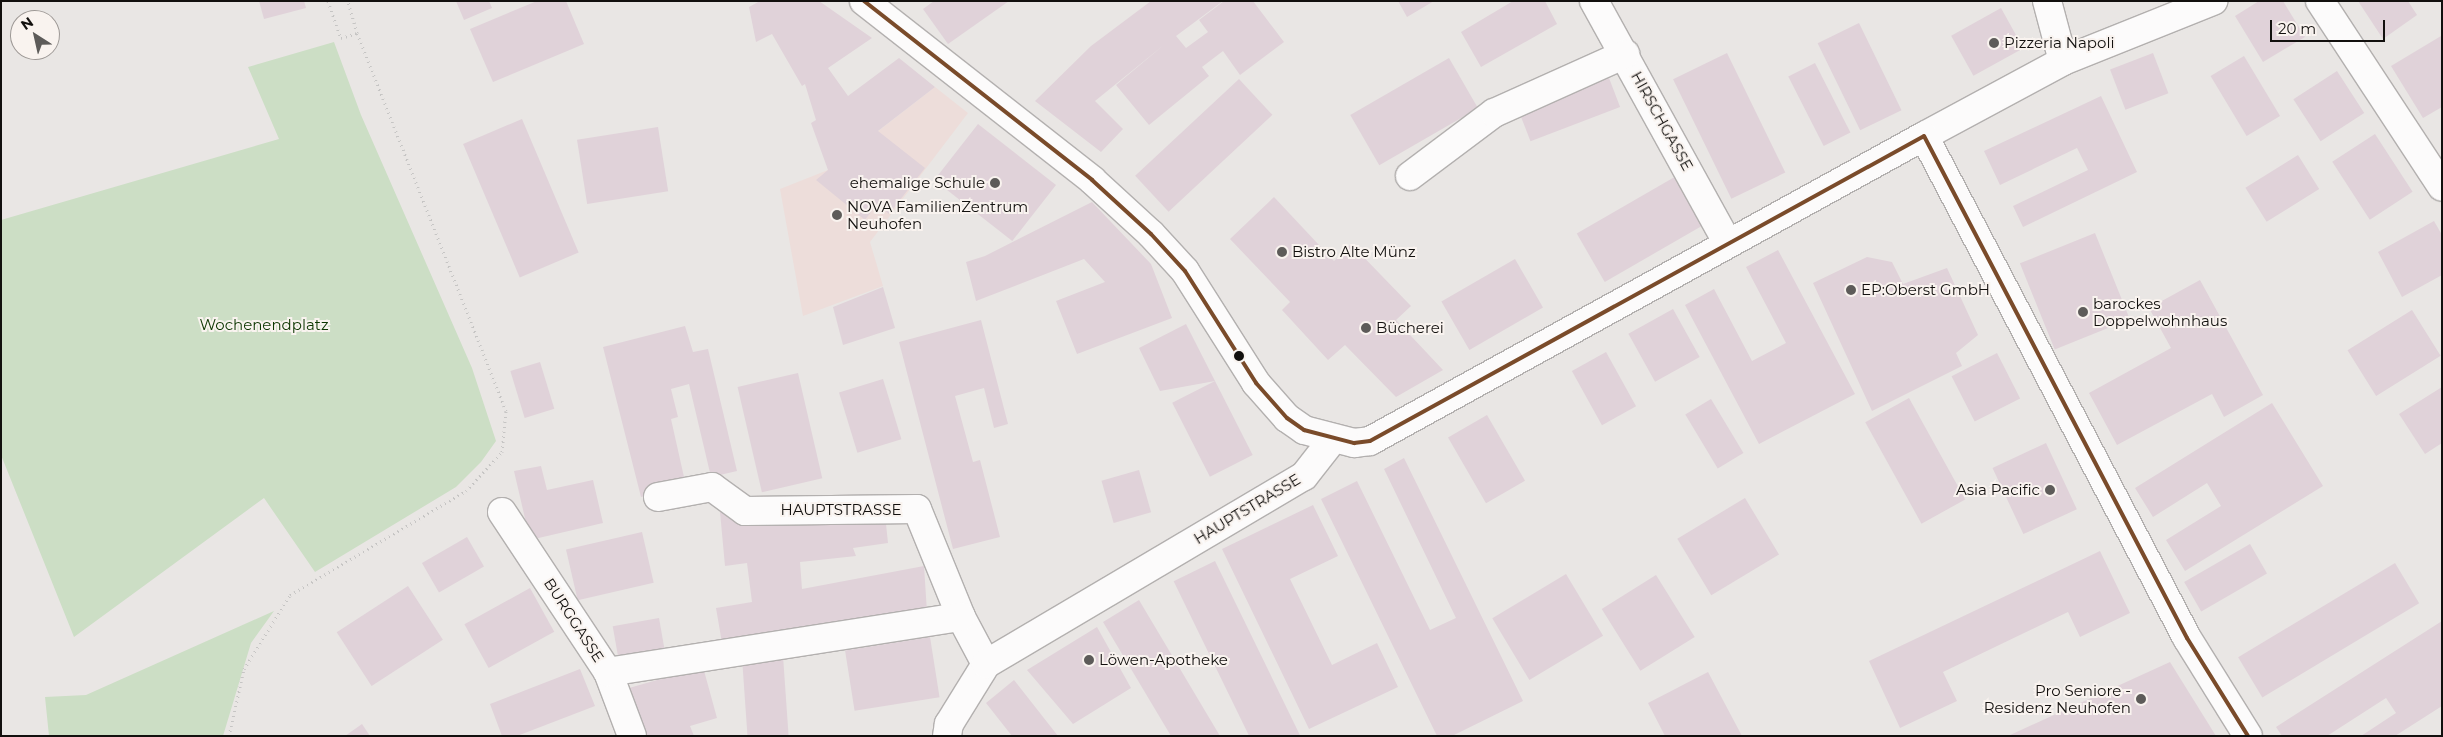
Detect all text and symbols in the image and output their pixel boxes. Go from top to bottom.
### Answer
north arrow [10,10,60,60]
scale bar [2273,10,2388,42]
text: N [17,13,37,34]
text: 20 m [2278,19,2316,38]
place label: Pizzeria Napoli [2004,34,2114,52]
marker: Pizzeria Napoli [1988,37,2000,49]
street label: HIRSCHGASSE [1627,68,1697,174]
place label: ehemalige Schule [850,174,985,192]
marker: ehemalige Schule [989,177,1001,189]
place label: NOVA FamilienZentrum Neuhofen [847,197,1028,232]
marker: NOVA FamilienZentrum Neuhofen [831,209,843,221]
place label: Bistro Alte Münz [1292,243,1416,261]
marker: Bistro Alte Münz [1276,246,1288,258]
place label: EP:Oberst GmbH [1861,281,1990,299]
marker: EP:Oberst GmbH [1845,284,1857,296]
place label: barockes Doppelwohnhaus [2093,294,2227,329]
marker: barockes Doppelwohnhaus [2077,306,2089,318]
park label: Wochenendplatz [199,316,329,334]
place label: Bücherei [1376,319,1444,337]
marker: Bücherei [1360,322,1372,334]
unlabelled marker [1234,351,1244,361]
street label: HAUPTSTRASSE [1191,470,1303,548]
place label: Asia Pacific [1956,481,2040,499]
marker: Asia Pacific [2044,484,2056,496]
street label: HAUPTSTRASSE [780,501,902,519]
street label: BURGGASSE [540,575,608,665]
place label: Löwen-Apotheke [1099,651,1228,669]
marker: Löwen-Apotheke [1083,654,1095,666]
place label: Pro Seniore - Residenz Neuhofen [1984,681,2131,716]
marker: Pro Seniore - Residenz Neuhofen [2135,693,2147,705]

